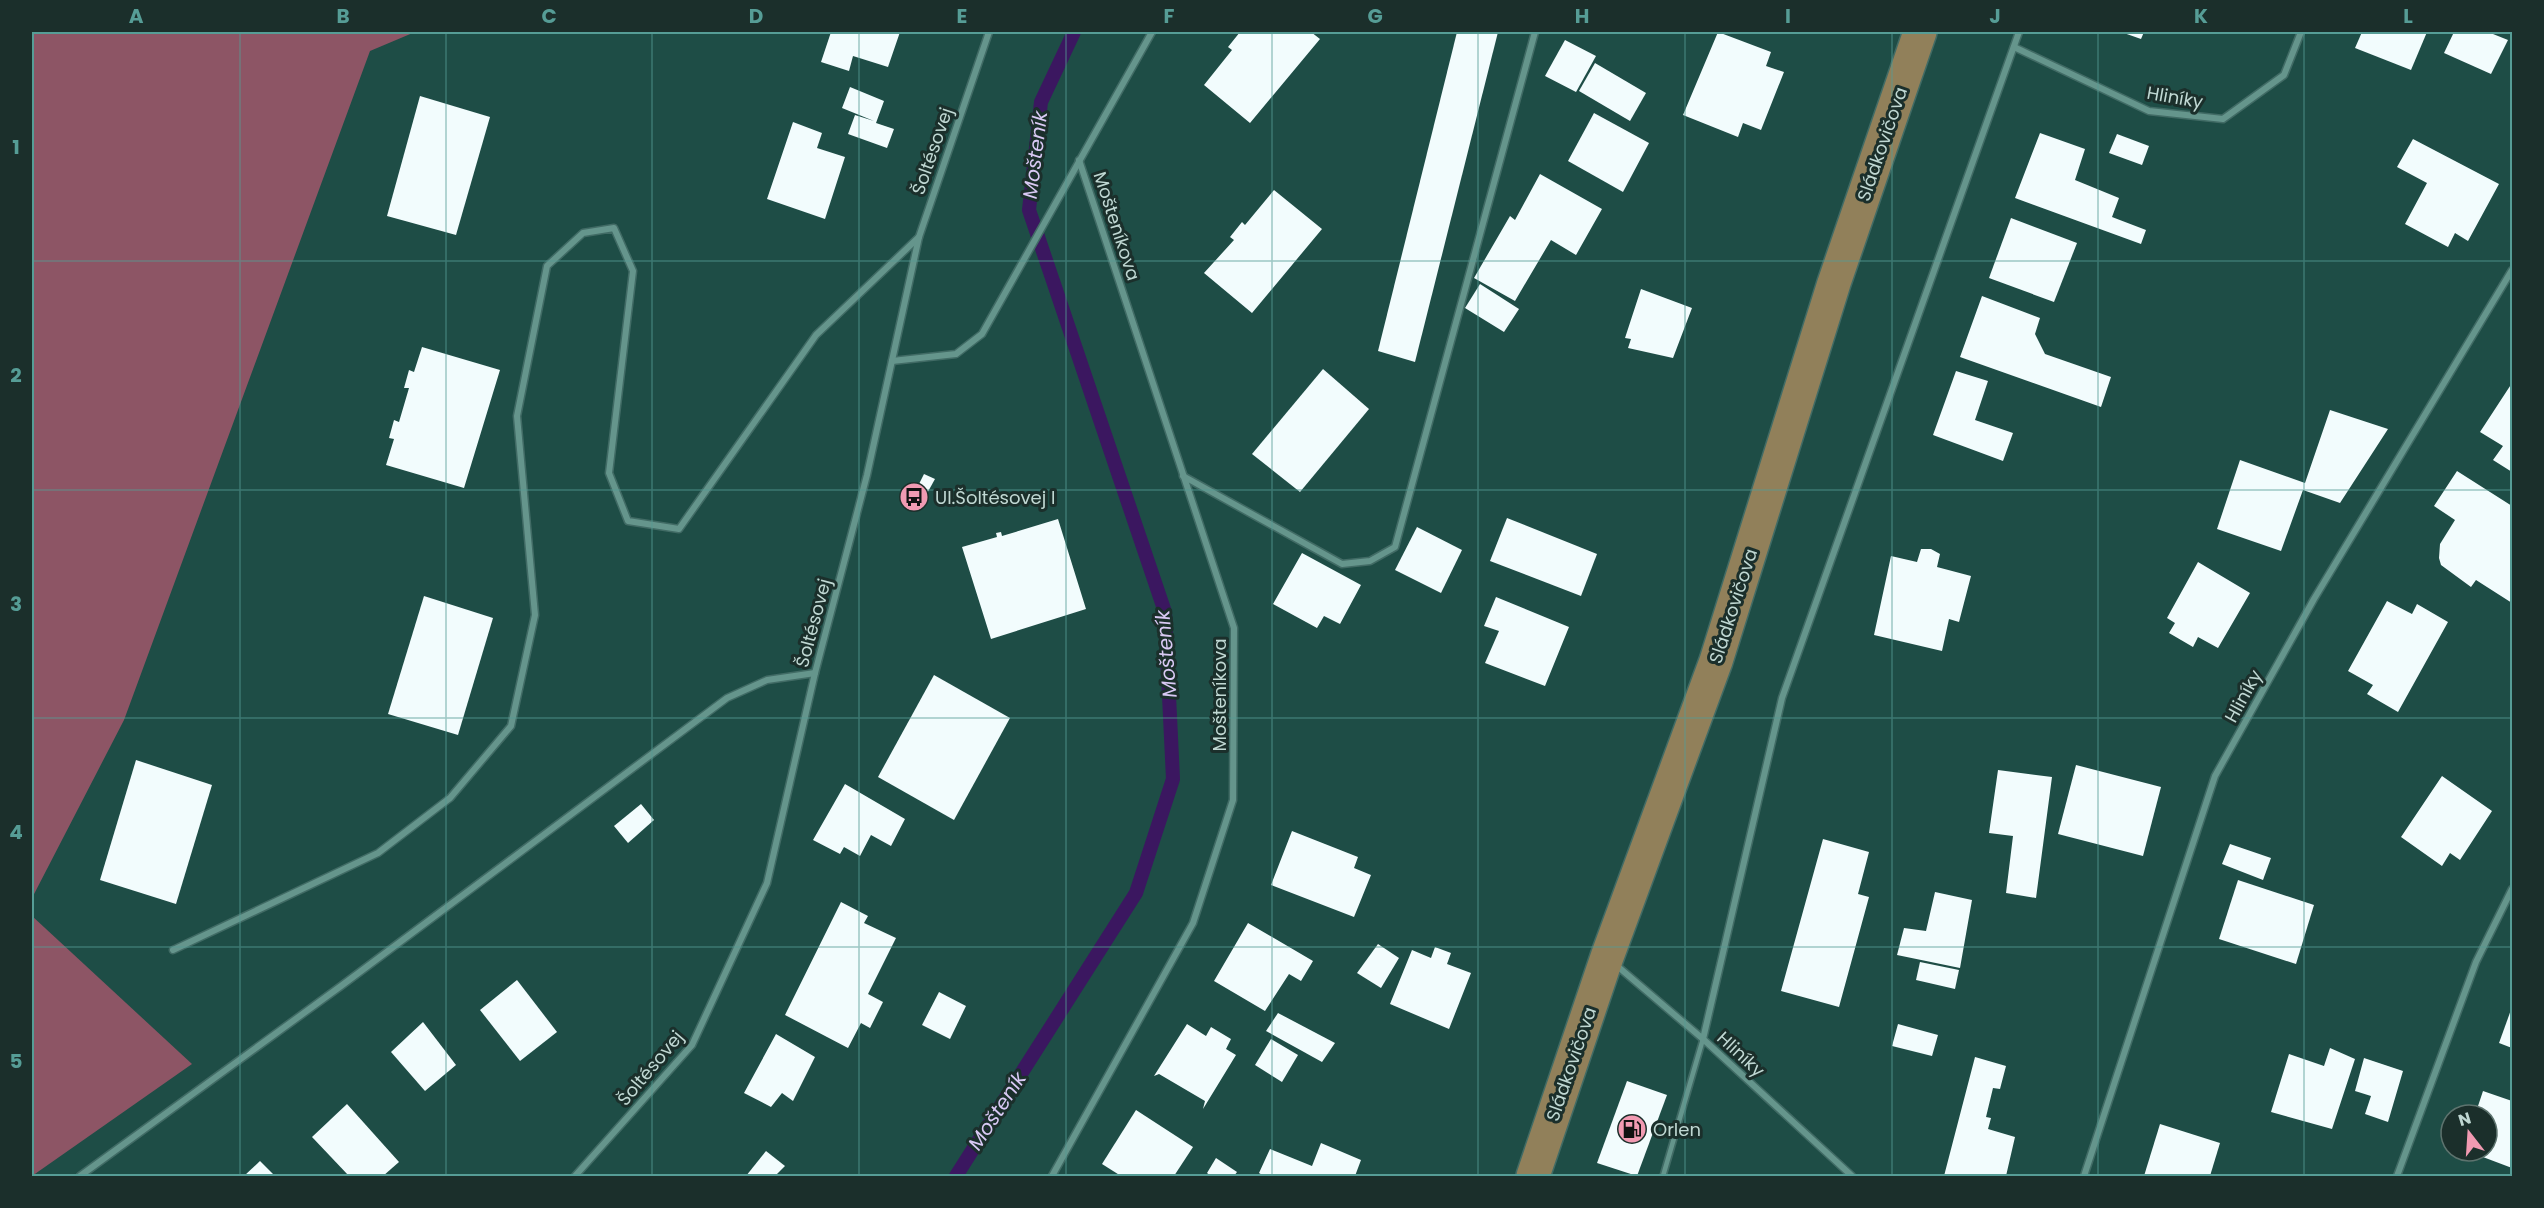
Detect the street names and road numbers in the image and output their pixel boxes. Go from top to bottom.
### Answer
street label: Hliníky [2145,80,2205,114]
street label: Sládkovičova [1851,84,1913,204]
street label: Šoltésovej [905,104,959,198]
street label: Mošteníkova [1088,168,1146,284]
street label: Sládkovičova [1703,545,1763,667]
street label: Šoltésovej [789,576,837,670]
street label: Mošteníkova [1207,638,1232,752]
street label: Hliníky [2218,665,2268,727]
street label: Sládkovičova [1540,1004,1602,1124]
street label: Šoltésovej [611,1025,689,1111]
street label: Hliníky [1712,1026,1770,1082]

